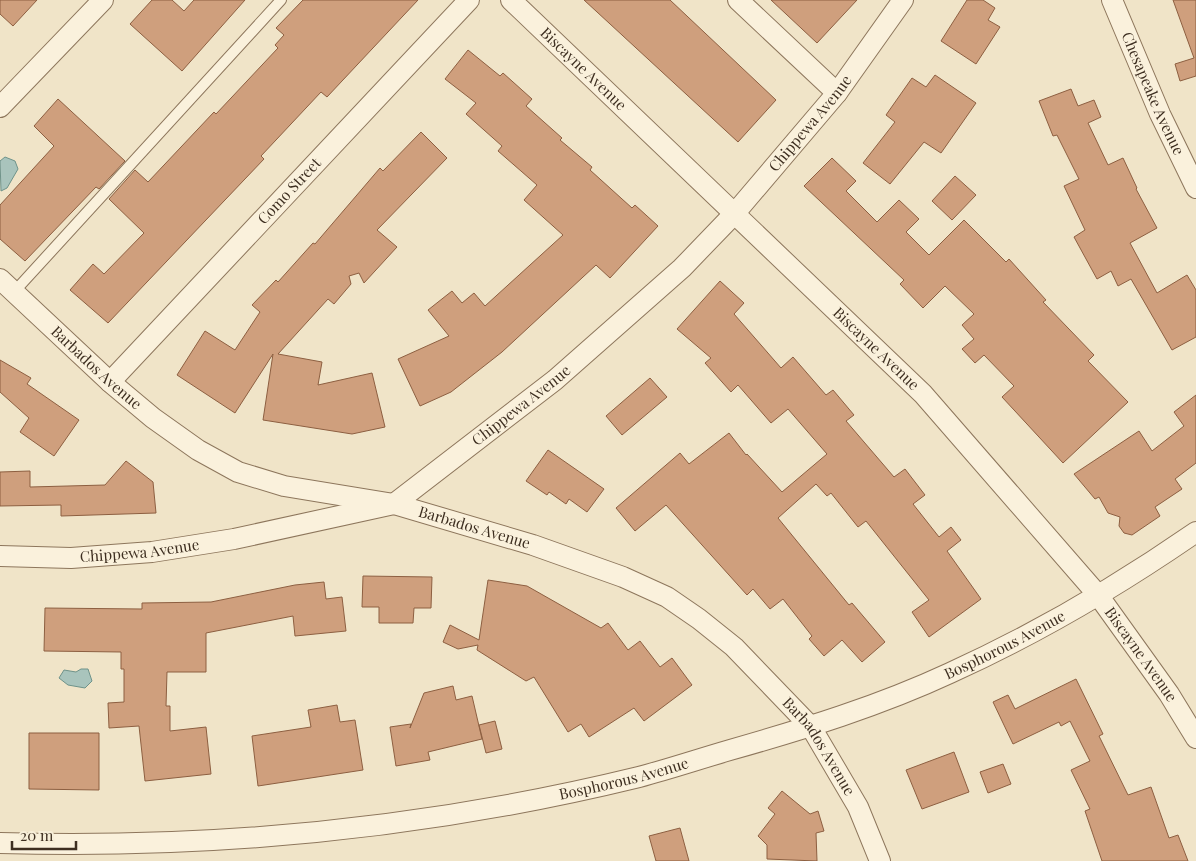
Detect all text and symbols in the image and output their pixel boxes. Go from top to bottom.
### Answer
street label: Biscayne Avenue [537,22,631,114]
street label: Chesapeake Avenue [1117,28,1189,158]
street label: Chippewa Avenue [764,71,856,175]
street label: Como Street [253,152,325,228]
street label: Biscayne Avenue [829,302,924,394]
street label: Barbados Avenue [47,321,146,413]
street label: Chippewa Avenue [467,360,574,450]
street label: Barbados Avenue [416,501,533,553]
street label: Chippewa Avenue [79,534,201,566]
street label: Biscayne Avenue [1101,603,1182,705]
street label: Bosphorous Avenue [941,605,1068,683]
street label: Barbados Avenue [779,692,860,799]
street label: Bosphorous Avenue [557,752,691,804]
scale bar [12,818,76,850]
text: 20 m [20,825,54,845]

